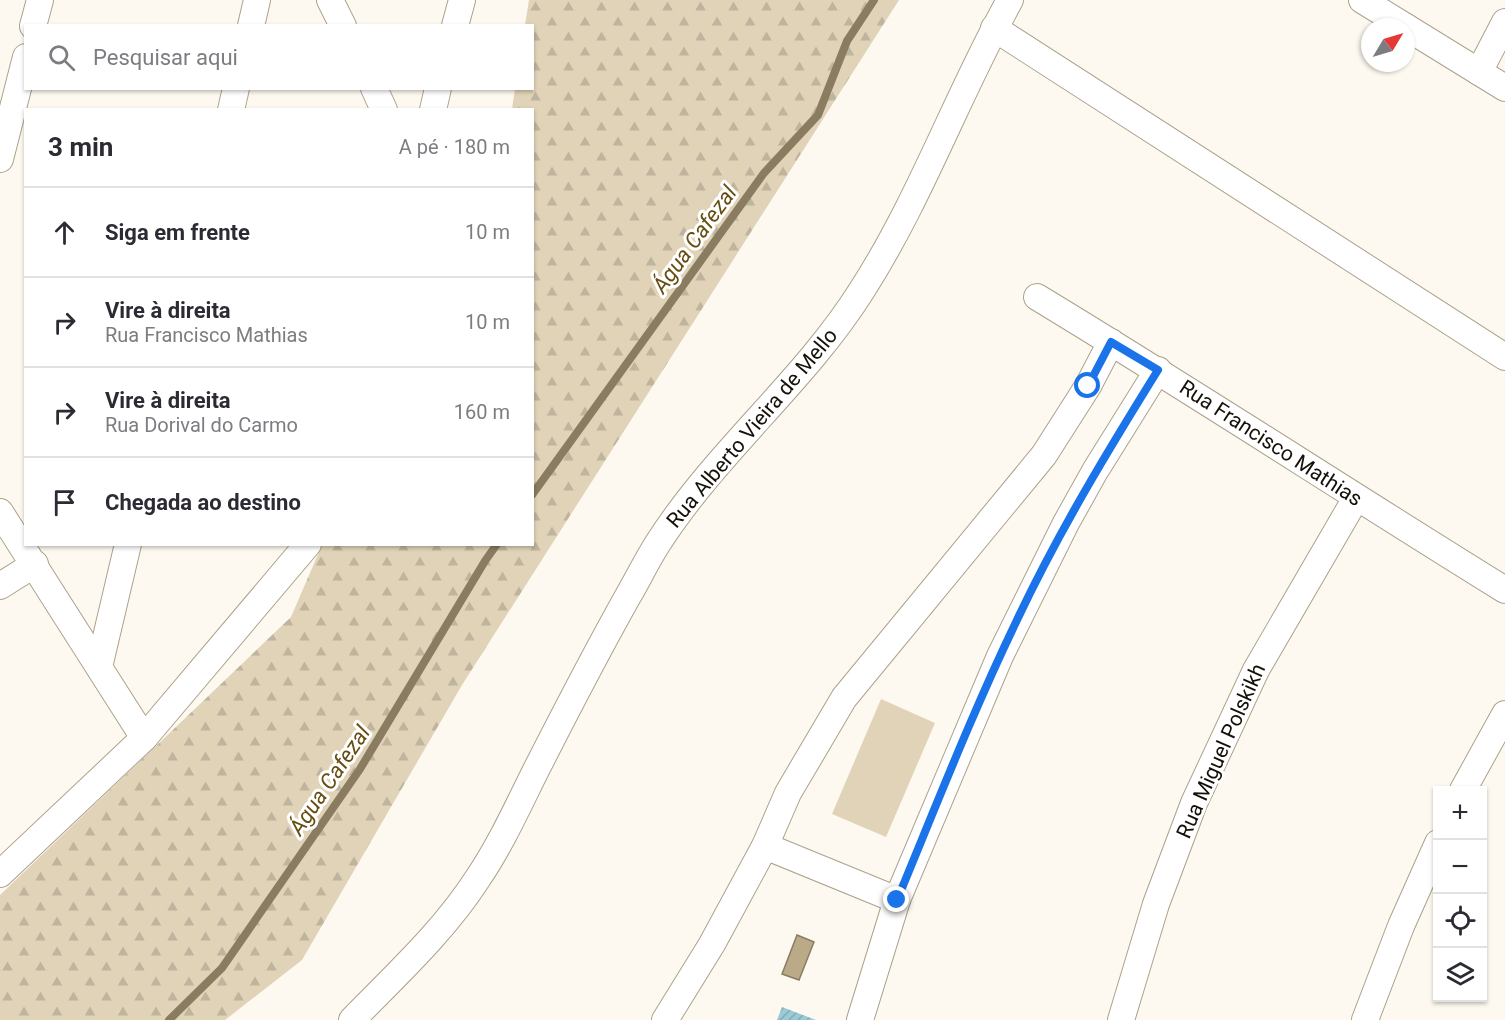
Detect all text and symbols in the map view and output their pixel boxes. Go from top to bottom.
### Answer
north arrow [1361,18,1415,72]
search box [24,24,534,90]
icon: search [45,41,78,74]
text: Pesquisar aqui [93,45,238,70]
text: 3 min [48,132,113,162]
text: A pé · 180 m [399,135,510,159]
water label: Água Cafezal [647,180,742,298]
icon: ahead [48,216,81,249]
text: Siga em frente [105,220,250,245]
text: 10 m [465,220,510,244]
text: Vire à direita [105,298,231,323]
icon: right [48,306,81,339]
text: 10 m [465,310,510,334]
text: Rua Francisco Mathias [105,323,308,347]
street label: Rua Alberto Vieira de Mello [662,324,842,532]
route start [1074,372,1100,398]
street label: Rua Francisco Mathias [1175,375,1367,511]
text: Vire à direita [105,388,231,413]
icon: right [48,396,81,429]
text: 160 m [454,400,510,424]
text: Rua Dorival do Carmo [105,413,298,437]
icon: arrive [48,486,81,519]
text: Chegada ao destino [105,490,301,515]
street label: Rua Miguel Polskikh [1172,660,1270,842]
water label: Água Cafezal [283,720,375,840]
map controls [1433,786,1487,1002]
button: + [1433,786,1487,840]
button: − [1433,840,1487,894]
route end [883,886,909,912]
button: locate [1433,894,1487,948]
button: layers [1433,948,1487,1002]

